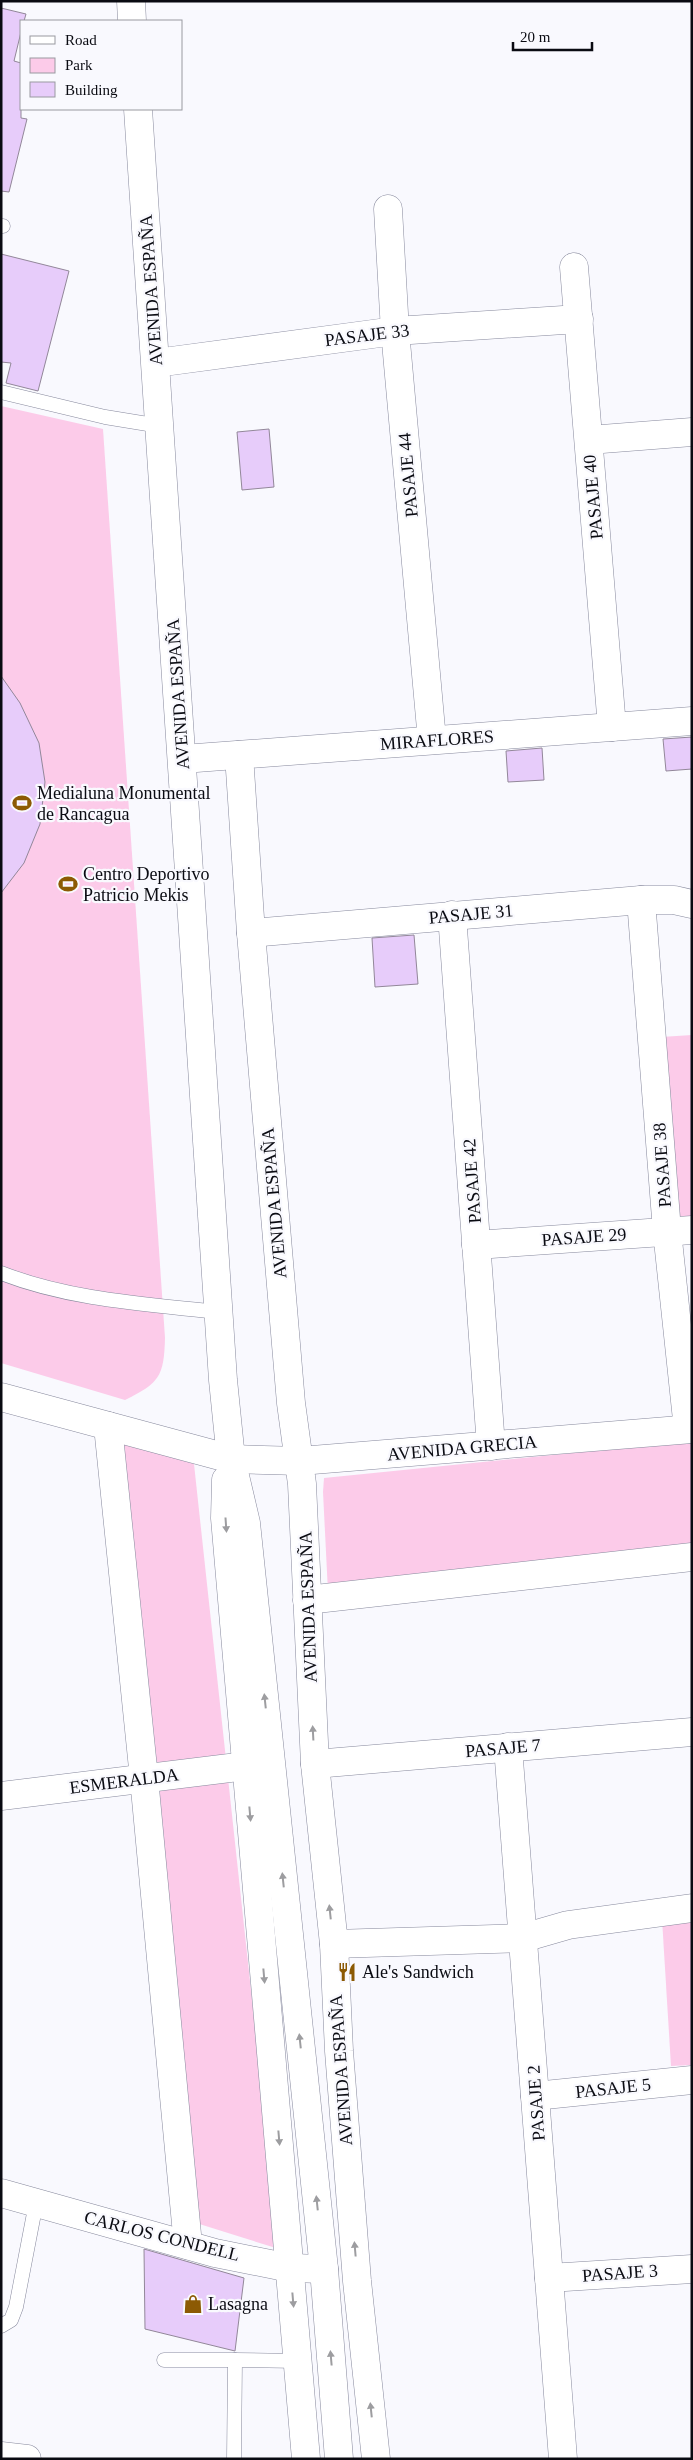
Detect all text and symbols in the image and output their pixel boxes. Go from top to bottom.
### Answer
legend [20,20,182,110]
scale bar [513,20,592,52]
text: 20 m [520,29,551,45]
text: Road [65,32,97,48]
text: Park [65,57,93,73]
text: Building [65,82,118,98]
street label: AVENIDA ESPAÑA [135,214,166,366]
street label: PASAJE 33 [324,320,410,350]
street label: PASAJE 44 [394,432,422,518]
street label: PASAJE 40 [579,454,607,540]
street label: AVENIDA ESPAÑA [162,618,193,770]
street label: MIRAFLORES [379,726,495,754]
place label: Medialuna Monumental de Rancagua [37,783,210,824]
sports icon: Medialuna Monumental de Rancagua [11,792,33,814]
place label: Centro Deportivo Patricio Mekis [83,864,209,905]
sports icon: Centro Deportivo Patricio Mekis [57,873,79,895]
street label: PASAJE 31 [428,900,514,928]
street label: PASAJE 38 [649,1122,675,1208]
street label: AVENIDA ESPAÑA [256,1127,291,1279]
street label: PASAJE 42 [459,1138,485,1224]
street label: PASAJE 29 [541,1224,627,1250]
street label: AVENIDA GRECIA [386,1431,538,1465]
one-way arrow [222,1517,230,1533]
street label: AVENIDA ESPAÑA [294,1531,321,1683]
one-way arrow [261,1692,269,1708]
one-way arrow [309,1725,317,1741]
street label: PASAJE 7 [464,1735,542,1761]
street label: ESMERALDA [68,1764,180,1798]
one-way arrow [246,1806,254,1822]
one-way arrow [279,1871,287,1887]
one-way arrow [326,1904,334,1920]
restaurant icon: Ale's Sandwich [336,1961,358,1983]
place label: Ale's Sandwich [362,1962,474,1982]
one-way arrow [261,1968,269,1984]
street label: AVENIDA ESPAÑA [325,1994,356,2146]
one-way arrow [296,2033,304,2049]
street label: PASAJE 2 [523,2064,549,2142]
street label: PASAJE 5 [574,2074,652,2102]
one-way arrow [275,2130,283,2146]
one-way arrow [313,2195,321,2211]
street label: CARLOS CONDELL [82,2207,242,2265]
one-way arrow [350,2240,358,2256]
street label: PASAJE 3 [581,2260,659,2286]
one-way arrow [289,2292,297,2308]
shop icon: Lasagna [182,2293,204,2315]
place label: Lasagna [208,2294,268,2314]
one-way arrow [327,2350,335,2366]
one-way arrow [366,2402,374,2418]

